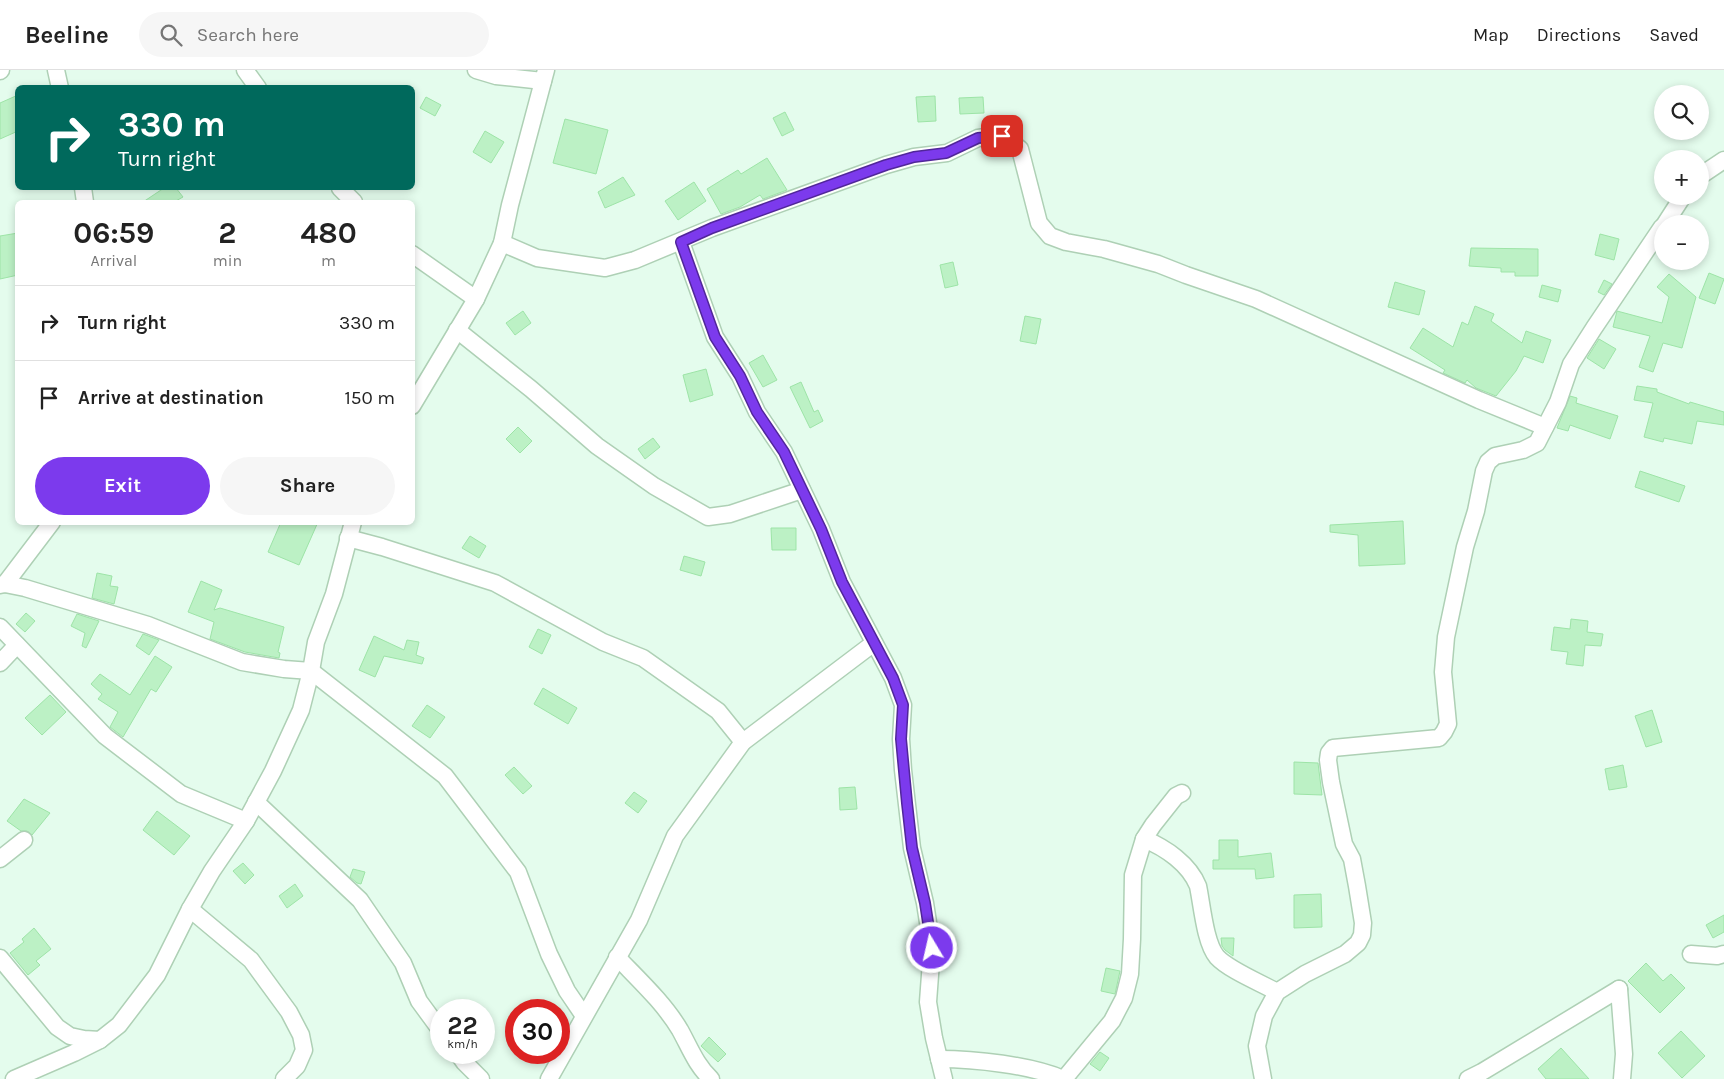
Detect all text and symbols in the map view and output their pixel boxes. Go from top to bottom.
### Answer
search box [139,12,489,57]
text: Beeline [25,21,109,49]
icon: search [157,21,185,49]
text: Search here [197,24,299,46]
text: Map [1473,24,1509,46]
text: Directions [1537,24,1621,46]
text: Saved [1649,24,1699,46]
map controls [1654,85,1709,270]
button: search [1654,85,1709,140]
text: 330 m [118,104,226,145]
icon: right [35,105,100,170]
pin [981,115,1023,157]
icon: arrive [988,122,1016,150]
text: Turn right [118,146,216,172]
button: + [1654,150,1709,205]
text: 06:59 [73,215,154,251]
text: 2 [218,215,236,251]
text: 480 [300,215,357,251]
button: − [1654,215,1709,270]
text: Arrival [90,251,137,270]
text: min [213,251,242,270]
text: m [321,251,336,270]
icon: right [35,309,63,337]
text: Turn right [78,312,167,334]
text: 330 m [339,312,395,334]
icon: arrive [35,384,63,412]
text: Arrive at destination [78,387,264,409]
text: 150 m [344,387,395,409]
button: Exit [35,457,210,515]
button: Share [220,457,395,515]
position arrow [905,921,957,973]
speed limit sign: 30 [505,999,570,1064]
text: 22 [447,1011,478,1040]
text: km/h [447,1037,478,1051]

